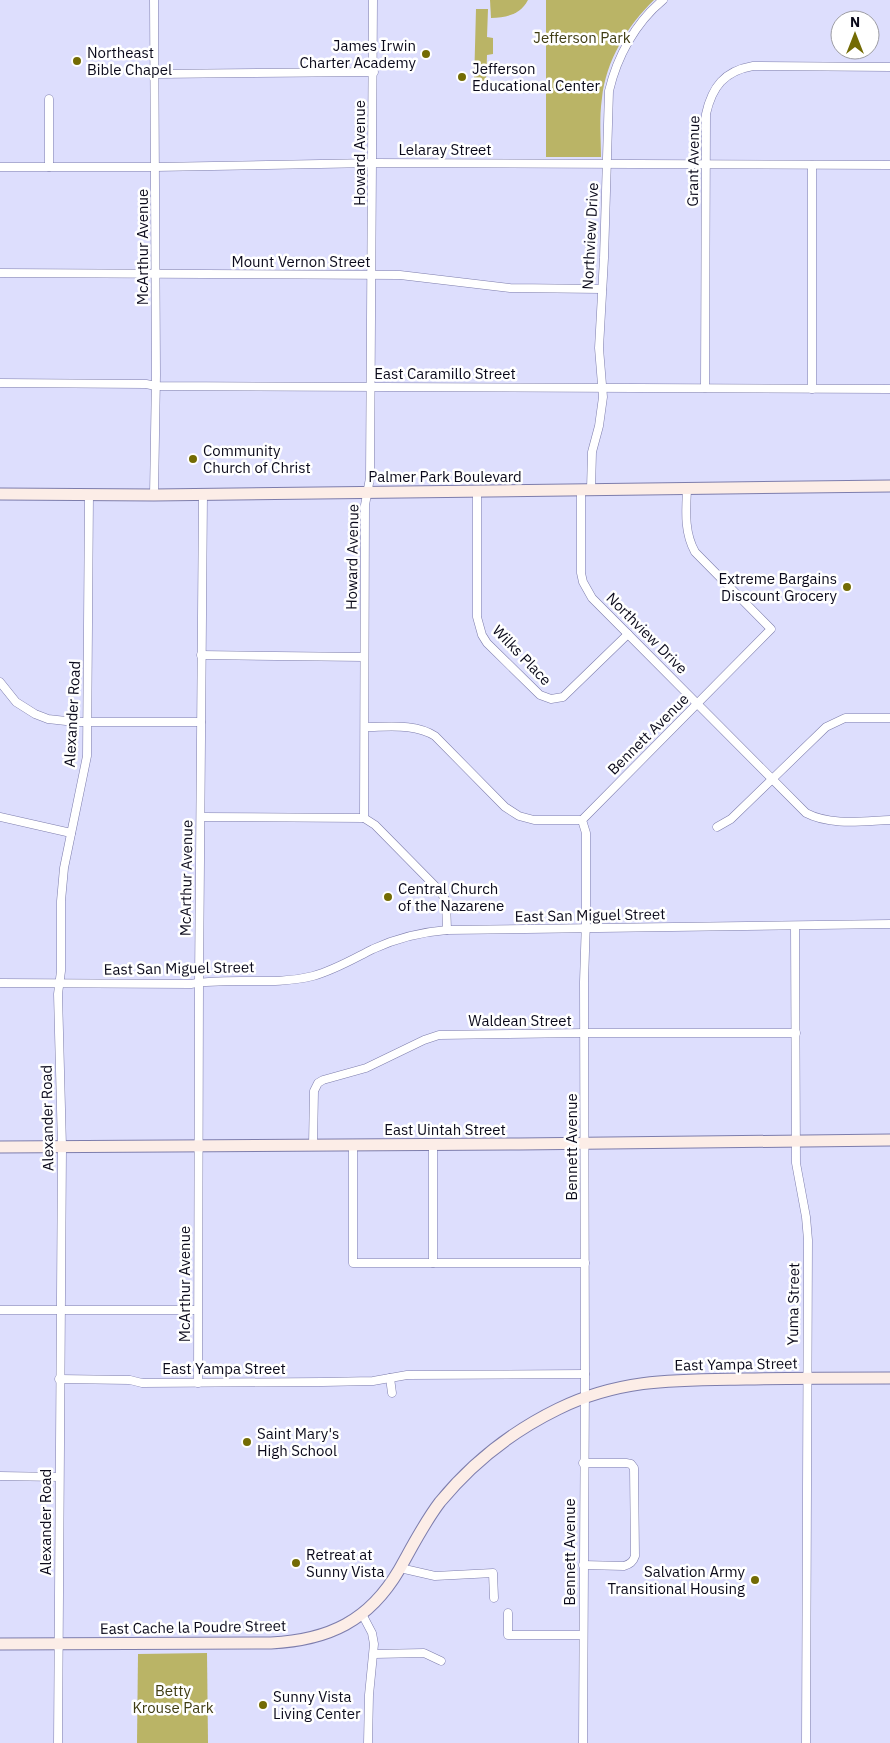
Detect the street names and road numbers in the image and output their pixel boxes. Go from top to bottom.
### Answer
street label: Howard Avenue [350,100,369,206]
street label: Grant Avenue [683,115,703,207]
street label: Lelaray Street [398,140,492,159]
street label: Northview Drive [578,182,602,290]
street label: McArthur Avenue [133,189,152,305]
street label: Mount Vernon Street [232,252,370,271]
street label: East Caramillo Street [374,364,516,383]
street label: Palmer Park Boulevard [368,467,522,486]
street label: Howard Avenue [342,504,362,610]
street label: Northview Drive [602,588,692,678]
street label: Wilks Place [489,621,555,689]
street label: Alexander Road [60,660,84,768]
street label: Bennett Avenue [603,689,693,779]
street label: McArthur Avenue [175,820,197,936]
street label: East San Miguel Street [514,904,666,926]
street label: East San Miguel Street [103,957,255,979]
street label: Waldean Street [468,1011,572,1030]
street label: Alexander Road [37,1065,57,1171]
street label: Bennett Avenue [562,1093,581,1201]
street label: East Uintah Street [384,1120,506,1139]
street label: McArthur Avenue [175,1226,194,1342]
street label: Yuma Street [783,1262,803,1346]
street label: East Yampa Street [674,1353,798,1375]
street label: East Yampa Street [162,1359,286,1378]
street label: Alexander Road [36,1469,55,1575]
street label: Bennett Avenue [560,1498,579,1606]
street label: East Cache la Poudre Street [100,1616,286,1638]

